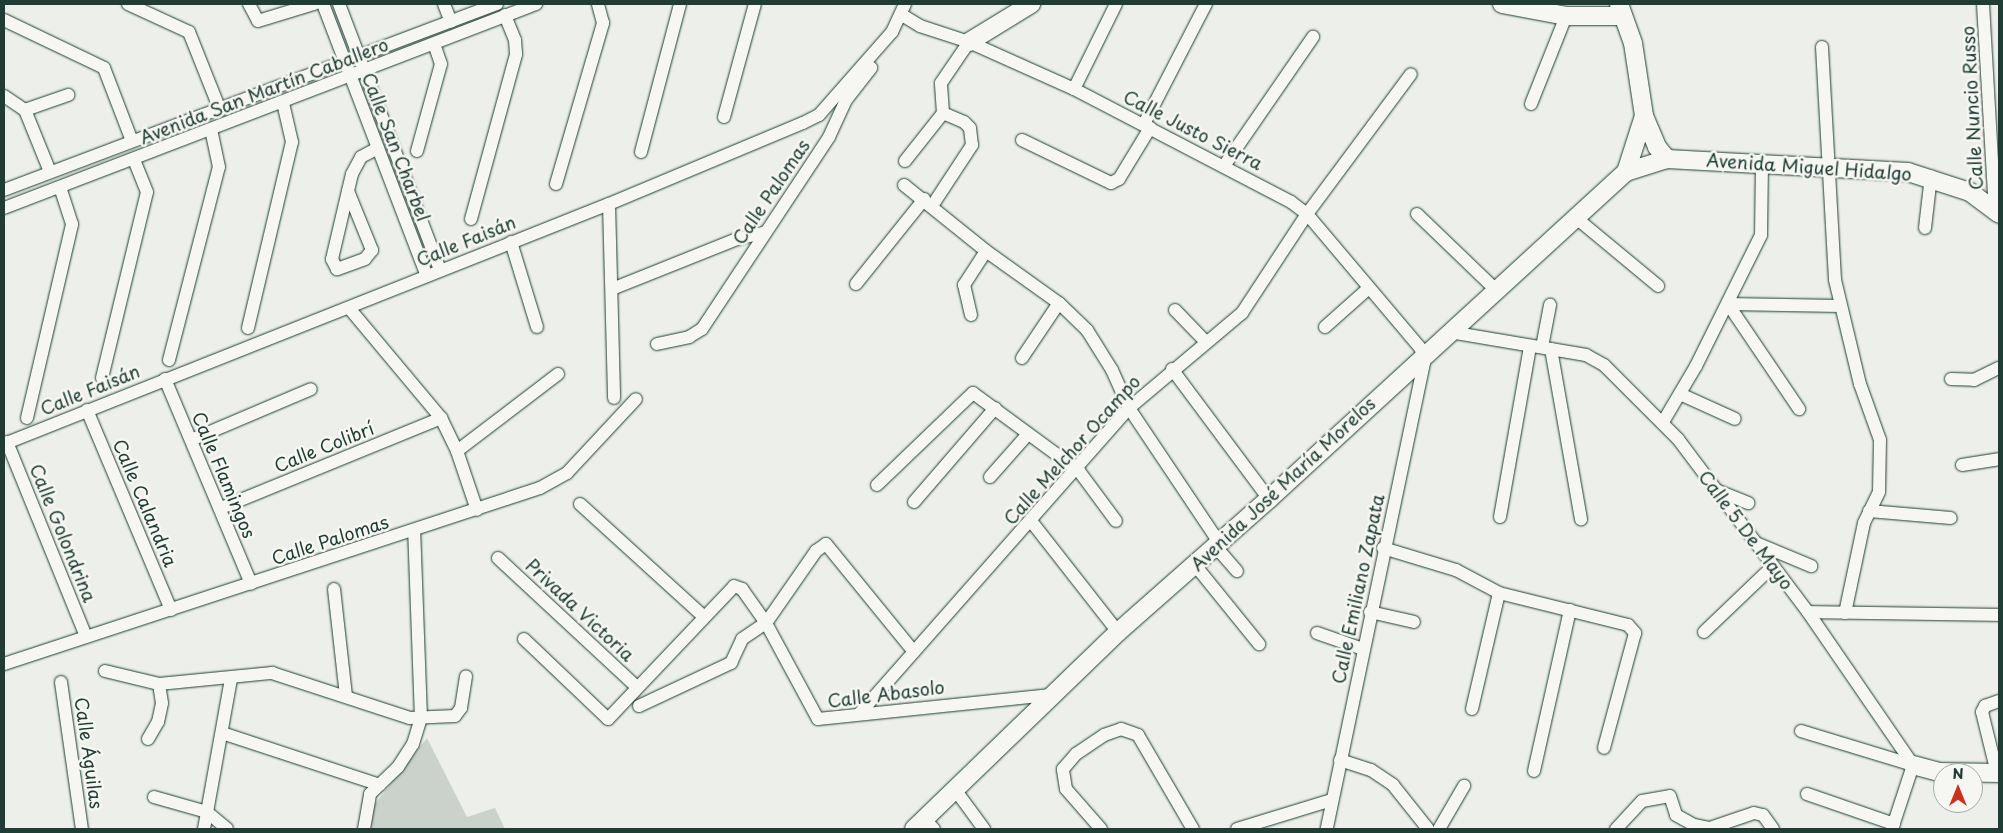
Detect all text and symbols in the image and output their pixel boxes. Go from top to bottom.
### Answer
street label: Calle Nuncio Russo [1957,25,1987,191]
street label: Avenida San Martín Caballero [138,34,390,148]
street label: Calle San Charbel [358,70,434,224]
street label: Calle Justo Sierra [1119,85,1267,175]
street label: Calle Palomas [728,135,814,249]
street label: Avenida Miguel Hidalgo [1706,149,1912,185]
street label: Calle Faisán [413,211,519,271]
street label: Calle Faisán [37,360,143,420]
street label: Calle Melchor Ocampo [999,370,1145,530]
street label: Avenida José María Morelos [1186,392,1380,576]
street label: Calle Flamingos [187,408,261,542]
street label: Calle Colibrí [271,417,377,477]
street label: Calle Calandria [108,436,182,570]
street label: Calle Golondrina [25,461,101,605]
street label: Calle 5 De Mayo [1694,465,1798,595]
street label: Calle Emiliano Zapata [1327,492,1389,686]
street label: Calle Palomas [269,511,391,569]
street label: Privada Victoria [522,554,638,666]
street label: Calle Abasolo [826,676,946,712]
street label: Calle Águilas [70,696,108,810]
north arrow [1933,763,1983,813]
text: N [1952,763,1964,784]

